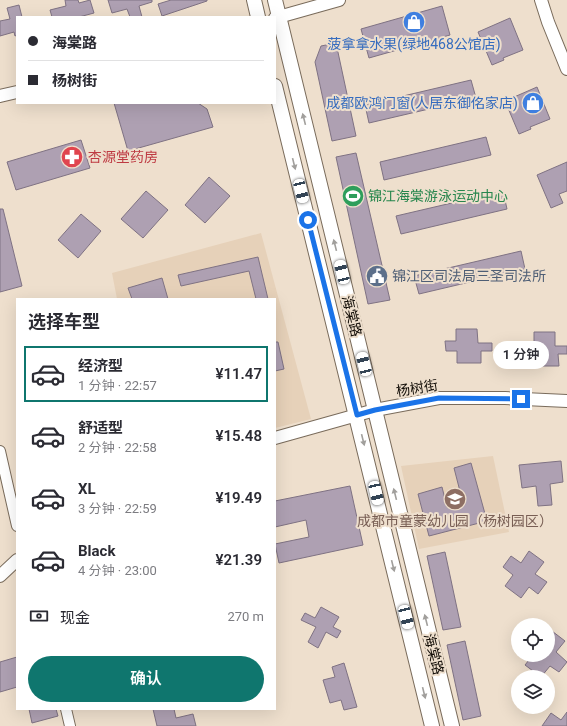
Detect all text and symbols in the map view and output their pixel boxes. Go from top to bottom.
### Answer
shop icon: 菠拿拿水果(绿地468公馆店) [401,9,427,35]
text: 海棠路 [52,34,97,52]
place label: 菠拿拿水果(绿地468公馆店) [327,36,501,53]
text: 杨树街 [52,72,97,90]
shop icon: 成都欧鸿门窗(人居东御佲家店) [520,90,546,116]
place label: 成都欧鸿门窗(人居东御佲家店) [326,95,518,112]
one-way arrow [301,112,307,125]
pharmacy icon: 杏源堂药房 [59,144,85,170]
place label: 杏源堂药房 [88,149,158,165]
one-way arrow [292,158,298,170]
car [292,178,310,204]
sports icon: 锦江海棠游泳运动中心 [340,183,366,209]
place label: 锦江海棠游泳运动中心 [368,188,508,204]
route start [299,211,317,229]
one-way arrow [332,239,338,251]
car [333,259,351,285]
public building icon: 锦江区司法局三圣司法所 [364,263,390,289]
place label: 锦江区司法局三圣司法所 [392,268,546,284]
street label: 海棠路 [339,294,365,338]
text: 选择车型 [28,311,100,332]
callout: 1 分钟 [493,341,549,369]
text: 1 分钟 [503,347,539,362]
car [355,351,373,377]
icon: car [30,356,66,392]
text: 经济型 [78,357,123,375]
text: ¥11.47 [215,365,262,383]
street label: 杨树街 [395,377,439,399]
text: 1 分钟 · 22:57 [78,378,157,393]
route end [512,390,530,408]
icon: car [30,418,66,454]
text: 舒适型 [78,419,123,437]
text: ¥15.48 [215,427,262,445]
one-way arrow [360,434,366,446]
text: 2 分钟 · 22:58 [78,440,157,455]
icon: car [30,480,66,516]
text: XL [78,480,96,498]
car [367,480,385,506]
school or university icon: 成都市童蒙幼儿园（杨树园区） [442,486,468,512]
one-way arrow [392,488,398,500]
text: ¥19.49 [215,489,262,507]
text: 3 分钟 · 22:59 [78,501,157,516]
place label: 成都市童蒙幼儿园（杨树园区） [357,513,553,529]
icon: car [30,542,66,578]
text: Black [78,542,115,560]
text: ¥21.39 [215,551,262,569]
one-way arrow [391,560,397,572]
text: 4 分钟 · 23:00 [78,563,157,578]
car [397,604,415,630]
icon: cash [28,605,50,627]
text: 现金 [60,609,90,627]
text: 270 m [227,609,264,624]
one-way arrow [423,614,429,626]
map controls [511,618,555,714]
button: locate [511,618,555,662]
street label: 海棠路 [421,632,447,676]
button: 确认 [28,656,264,702]
button: layers [511,670,555,714]
one-way arrow [421,686,427,699]

